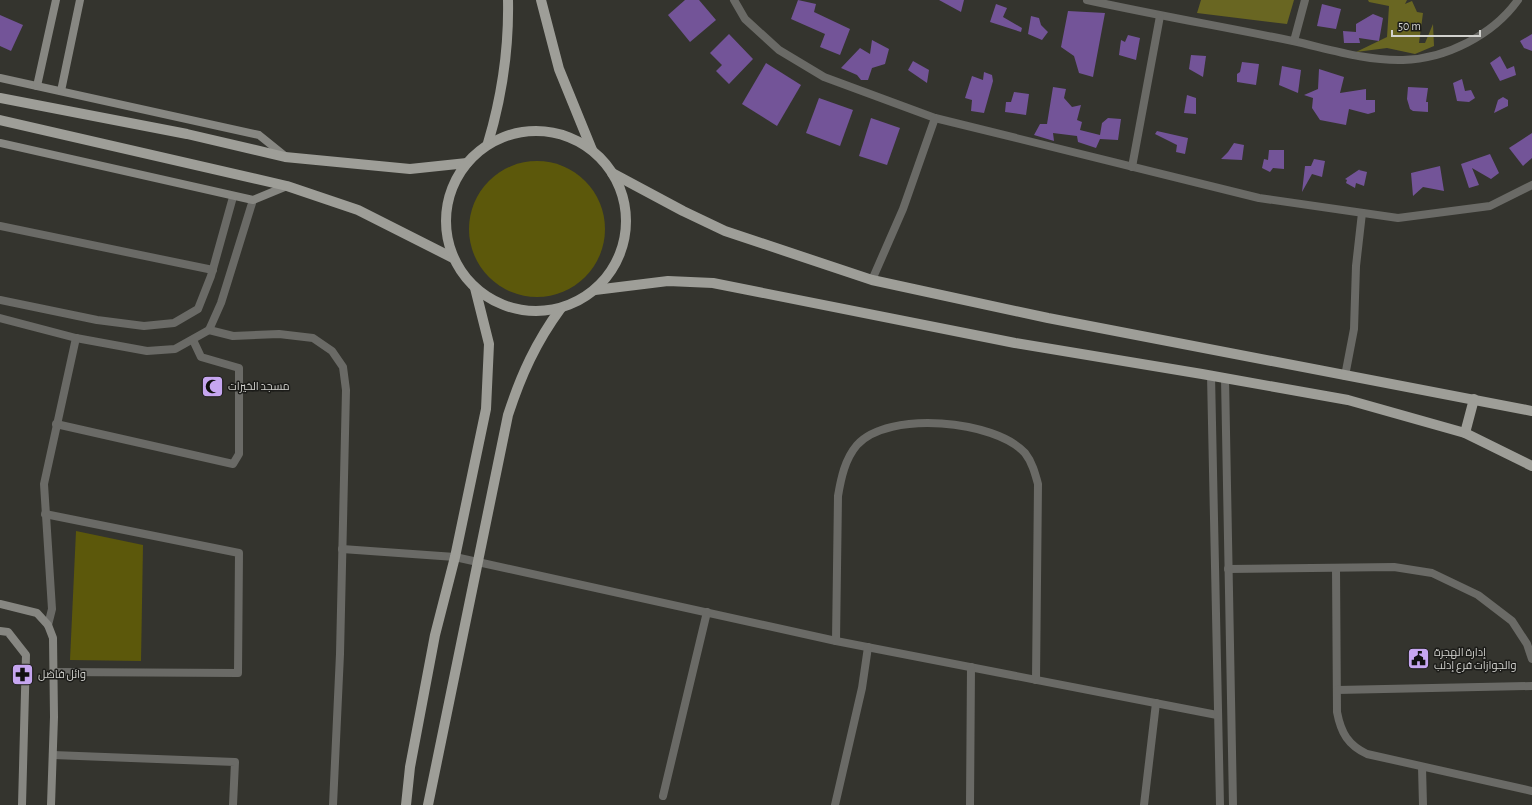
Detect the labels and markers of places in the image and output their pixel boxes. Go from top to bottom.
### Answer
mosque icon: مسجد الخيرات [199,373,225,399]
place label: مسجد الخيرات [228,381,290,393]
public building icon: إدارة الهجرة والجوازات فرع إدلب [1406,645,1432,671]
place label: إدارة الهجرة والجوازات فرع إدلب [1434,647,1516,673]
pharmacy icon: وائل فاضل [10,661,36,687]
place label: وائل فاضل [38,669,86,681]

